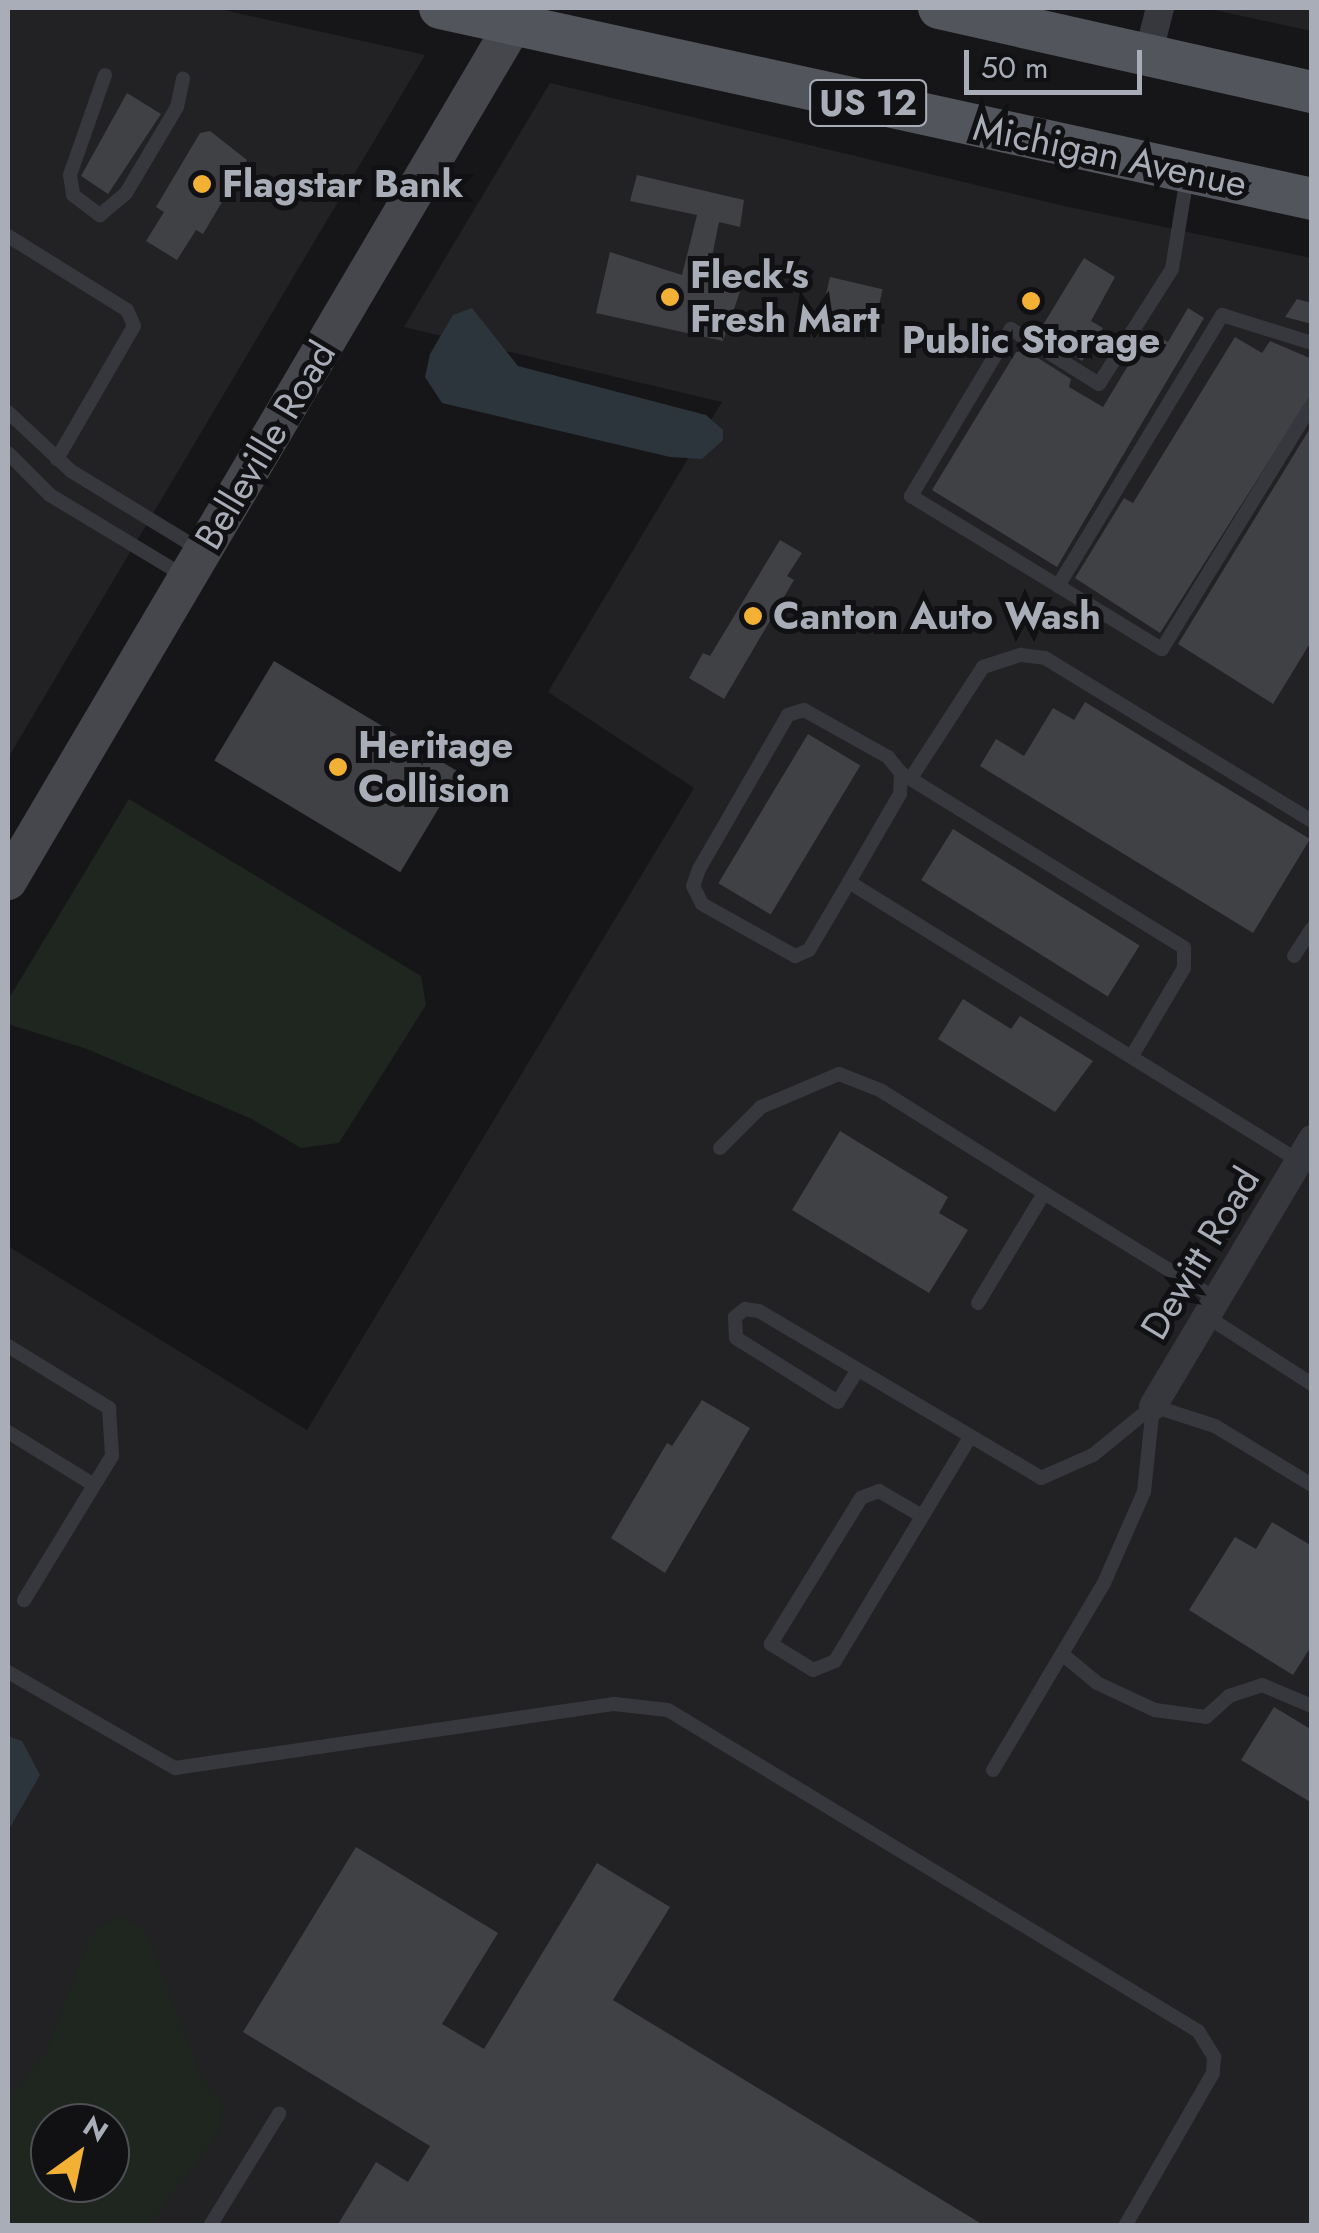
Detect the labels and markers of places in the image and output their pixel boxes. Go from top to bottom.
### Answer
place label: Flagstar Bank [222,161,463,207]
marker: Flagstar Bank [191,173,213,195]
place label: Fleck's Fresh Mart [690,252,879,342]
marker: Fleck's Fresh Mart [659,286,681,308]
marker: Public Storage [1020,290,1042,312]
place label: Public Storage [902,317,1160,363]
place label: Canton Auto Wash [773,593,1101,639]
marker: Canton Auto Wash [742,605,764,627]
place label: Heritage Collision [358,722,513,812]
marker: Heritage Collision [327,756,349,778]

